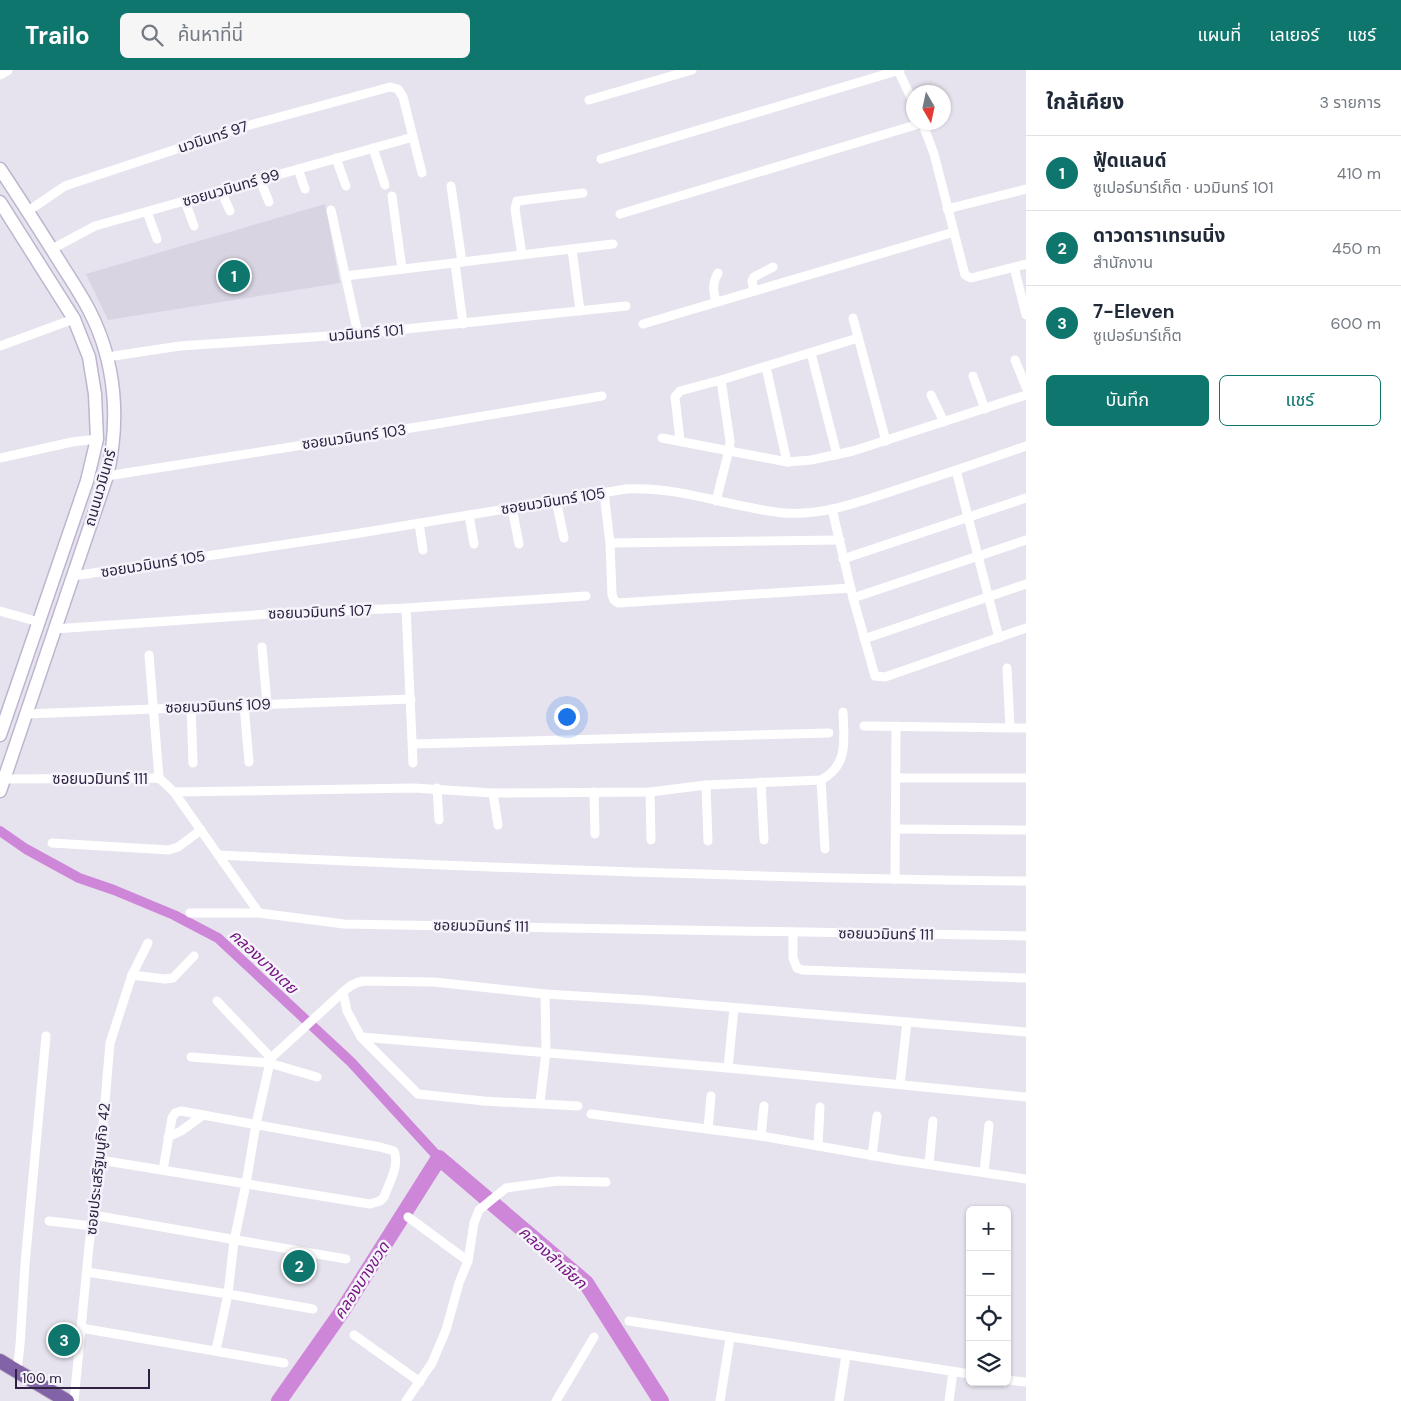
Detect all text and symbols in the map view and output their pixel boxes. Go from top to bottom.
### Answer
search box [120,13,470,58]
text: Trailo [25,20,90,51]
icon: search [138,21,166,49]
text: ค้นหาที่นี่ [178,22,243,47]
text: แผนที่ [1197,23,1241,47]
text: เลเยอร์ [1269,23,1319,47]
text: แชร์ [1347,23,1376,47]
north arrow [906,85,951,130]
text: ใกล้เคียง [1046,88,1124,116]
text: 3 รายการ [1320,92,1381,113]
street label: นวมินทร์ 97 [175,116,251,158]
text: ฟู้ดแลนด์ [1093,148,1167,173]
text: 1 [1059,163,1065,184]
text: 410 m [1337,163,1381,184]
street label: ซอยนวมินทร์ 99 [180,165,282,211]
text: ซูเปอร์มาร์เก็ต · นวมินทร์ 101 [1093,177,1273,198]
text: ดาวดาราเทรนนิ่ง [1093,223,1225,248]
text: 2 [1057,238,1067,259]
text: 450 m [1332,238,1381,259]
text: สำนักงาน [1093,252,1153,273]
pin: 1 [218,257,250,295]
text: 7-Eleven [1093,299,1175,324]
text: 3 [1057,313,1067,334]
text: 600 m [1331,313,1381,334]
street label: นวมินทร์ 101 [328,320,404,346]
text: ซูเปอร์มาร์เก็ต [1093,325,1182,346]
button: บันทึก [1046,375,1209,426]
button: แชร์ [1219,375,1381,426]
street label: ซอยนวมินทร์ 103 [301,420,407,454]
street label: ถนนนวมินทร์ [80,447,121,529]
street label: ซอยนวมินทร์ 105 [499,483,607,519]
street label: ซอยนวมินทร์ 105 [99,546,207,582]
street label: ซอยนวมินทร์ 107 [268,600,372,624]
street label: ซอยนวมินทร์ 109 [165,694,271,718]
your location [554,704,580,730]
street label: ซอยนวมินทร์ 111 [52,769,148,789]
street label: ซอยนวมินทร์ 111 [433,915,529,937]
street label: ซอยนวมินทร์ 111 [838,923,934,945]
water label: คลองบางเตย [225,924,303,999]
street label: ซอยประเสริฐมนูกิจ 42 [81,1102,115,1236]
map controls [966,1206,1011,1386]
button: + [966,1206,1011,1251]
water label: คลองลำเจียก [514,1221,592,1294]
water label: คลองบางขวด [329,1237,395,1323]
pin: 2 [283,1247,315,1285]
button: − [966,1251,1011,1296]
button: locate [966,1296,1011,1341]
pin: 3 [48,1321,80,1359]
button: layers [966,1341,1011,1386]
scale bar [15,1366,150,1389]
text: 100 m [22,1369,62,1387]

